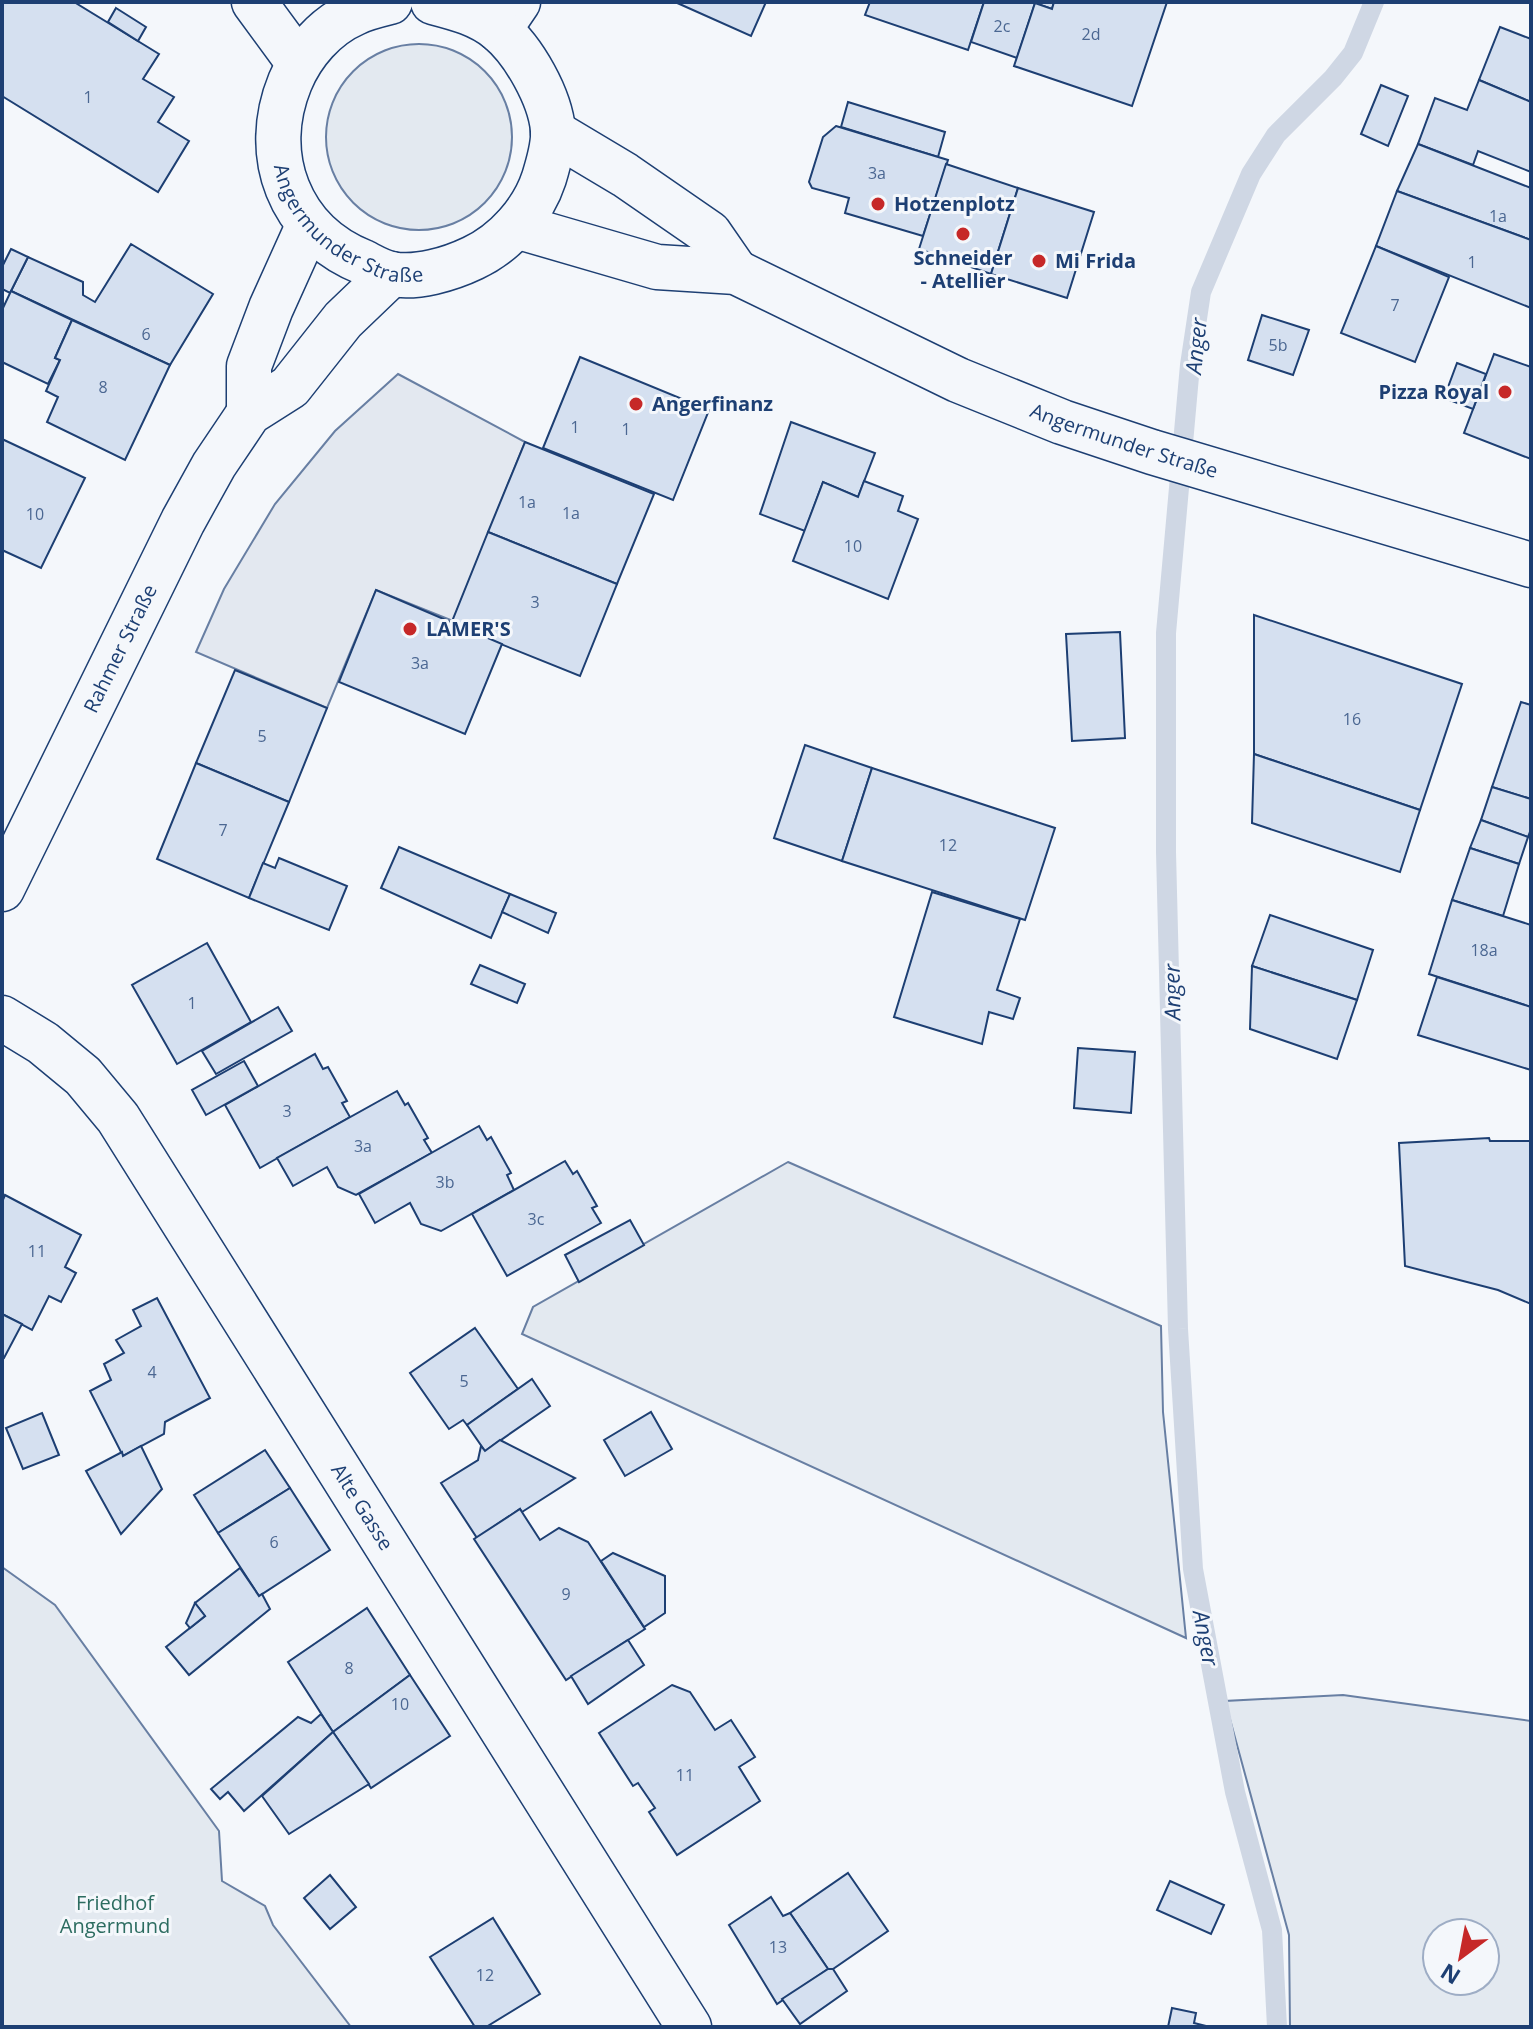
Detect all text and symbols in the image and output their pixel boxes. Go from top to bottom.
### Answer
house number: 2c [994,15,1011,37]
house number: 2d [1082,23,1100,45]
house number: 1 [83,86,93,108]
street label: Angermunder Straße [268,161,425,288]
house number: 3a [868,162,886,184]
place label: Hotzenplotz [894,190,1015,217]
marker: Hotzenplotz [869,195,887,213]
house number: 1a [1489,205,1507,227]
marker: Schneider - Atellier [954,225,972,243]
place label: Schneider - Atellier [913,244,1013,294]
place label: Mi Frida [1055,247,1136,274]
house number: 1 [1467,251,1477,273]
marker: Mi Frida [1030,252,1048,270]
house number: 7 [1390,294,1400,316]
water label: Anger [1177,315,1213,377]
house number: 6 [141,323,151,345]
house number: 5b [1269,334,1287,356]
house number: 8 [98,376,108,398]
place label: Pizza Royal [1378,378,1489,405]
marker: Pizza Royal [1496,383,1514,401]
place label: Angerfinanz [652,390,773,417]
marker: Angerfinanz [627,395,645,413]
street label: Angermunder Straße [1026,397,1221,484]
house number: 1 [570,416,580,438]
house number: 1 [621,418,631,440]
house number: 1a [518,491,536,513]
house number: 1a [562,502,580,524]
house number: 10 [26,503,44,525]
house number: 10 [844,535,862,557]
street label: Rahmer Straße [77,580,163,717]
house number: 3 [530,591,540,613]
place label: LAMER'S [426,615,511,642]
marker: LAMER'S [401,620,419,638]
house number: 3a [411,652,429,674]
house number: 16 [1343,708,1361,730]
house number: 5 [257,725,267,747]
house number: 7 [218,819,228,841]
house number: 12 [939,834,957,856]
house number: 18a [1470,939,1498,961]
water label: Anger [1155,962,1187,1022]
house number: 1 [187,992,197,1014]
house number: 3 [282,1100,292,1122]
house number: 3a [354,1135,372,1157]
house number: 3b [436,1171,454,1193]
house number: 3c [528,1208,545,1230]
house number: 11 [28,1240,46,1262]
house number: 4 [147,1361,157,1383]
house number: 5 [459,1370,469,1392]
street label: Alte Gasse [326,1458,400,1555]
house number: 6 [269,1531,279,1553]
house number: 9 [561,1583,571,1605]
water label: Anger [1187,1605,1227,1669]
house number: 8 [344,1657,354,1679]
house number: 10 [391,1693,409,1715]
house number: 11 [676,1764,694,1786]
park label: Friedhof Angermund [60,1889,170,1939]
north arrow [1421,1917,1501,1997]
house number: 13 [769,1936,787,1958]
text: N [1434,1957,1465,1992]
house number: 12 [476,1964,494,1986]

